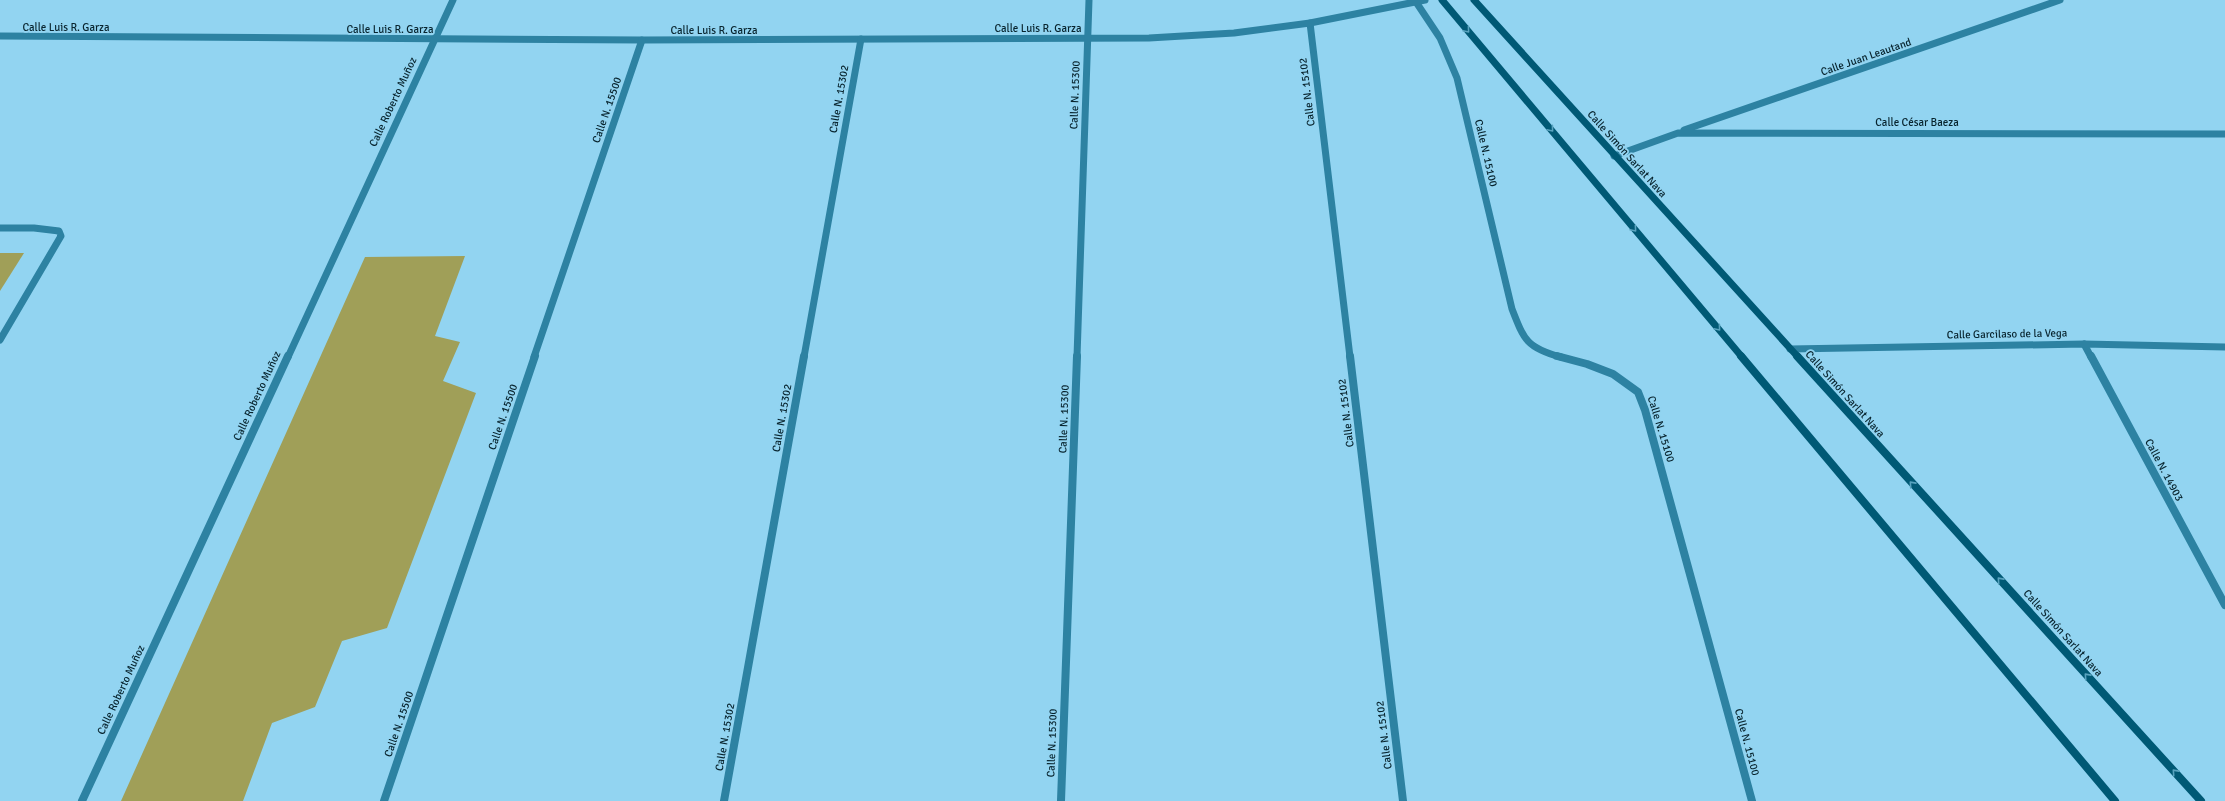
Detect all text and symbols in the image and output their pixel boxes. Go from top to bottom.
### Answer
street label: Calle Luis R. Garza [22,21,110,34]
street label: Calle Luis R. Garza [994,22,1082,35]
street label: Calle Luis R. Garza [346,23,434,36]
street label: Calle Luis R. Garza [670,24,758,37]
one-way arrow [1463,25,1470,33]
street label: Calle Juan Leautand [1819,35,1913,79]
street label: Calle Roberto Muñoz [367,55,419,149]
street label: Calle N. 15102 [1296,57,1318,127]
street label: Calle N. 15300 [1067,60,1083,130]
street label: Calle N. 15302 [827,64,851,134]
street label: Calle N. 15500 [590,75,624,145]
street label: Calle Simón Sarlat Nava [1585,108,1670,200]
street label: Calle César Baeza [1875,116,1959,129]
street label: Calle N. 15100 [1472,118,1500,188]
one-way arrow [1546,125,1553,132]
one-way arrow [1630,224,1637,232]
one-way arrow [1714,324,1721,331]
street label: Calle Garcilaso de la Vega [1947,326,2068,342]
street label: Calle Simón Sarlat Nava [1803,348,1888,440]
street label: Calle Roberto Muñoz [231,349,283,443]
street label: Calle N. 15102 [1335,378,1357,448]
street label: Calle N. 15500 [486,382,520,452]
street label: Calle N. 15302 [770,383,794,453]
street label: Calle N. 15300 [1056,384,1072,454]
street label: Calle N. 15100 [1645,394,1677,464]
street label: Calle N. 14903 [2142,437,2186,503]
one-way arrow [1909,481,1917,489]
one-way arrow [1997,577,2004,585]
street label: Calle Simón Sarlat Nava [2021,587,2106,679]
street label: Calle Roberto Muñoz [95,643,147,737]
one-way arrow [2085,673,2092,681]
street label: Calle N. 15500 [382,689,416,759]
street label: Calle N. 15102 [1373,700,1395,770]
street label: Calle N. 15302 [713,702,737,772]
street label: Calle N. 15100 [1732,707,1762,777]
street label: Calle N. 15300 [1044,708,1060,778]
one-way arrow [2172,769,2180,777]

